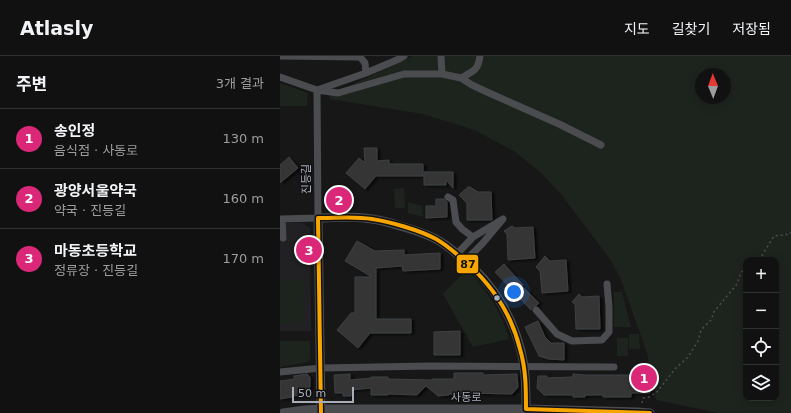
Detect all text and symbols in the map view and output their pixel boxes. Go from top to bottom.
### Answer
text: Atlasly [20,17,93,39]
text: 지도 [624,21,650,37]
text: 길찾기 [672,21,710,37]
text: 저장됨 [732,21,771,37]
north arrow [695,68,731,104]
text: 주변 [16,74,47,94]
text: 3개 결과 [216,76,264,91]
text: 송인정 [54,122,95,140]
text: 1 [24,131,34,146]
text: 130 m [222,131,264,146]
text: 음식점 · 사동로 [54,143,138,158]
street label: 진등길 [300,164,313,194]
text: 광양서울약국 [54,182,137,200]
pin: 2 [326,185,352,215]
text: 2 [24,191,34,206]
text: 160 m [222,191,264,206]
text: 약국 · 진등길 [54,203,126,218]
pin: 3 [296,235,322,265]
text: 마동초등학교 [54,242,137,260]
text: 3 [24,251,34,266]
text: 170 m [222,251,264,266]
line badge: 87 [456,254,479,274]
map controls [743,257,779,401]
button: + [743,257,779,293]
text: 87 [460,258,476,271]
text: 정류장 · 진등길 [54,263,138,278]
your location [504,282,524,302]
unlabelled marker [492,293,502,303]
button: − [743,293,779,329]
button: locate [743,329,779,365]
pin: 1 [631,363,657,393]
button: layers [743,365,779,401]
scale bar [292,385,354,404]
text: 50 m [298,387,326,400]
street label: 사동로 [451,391,481,404]

